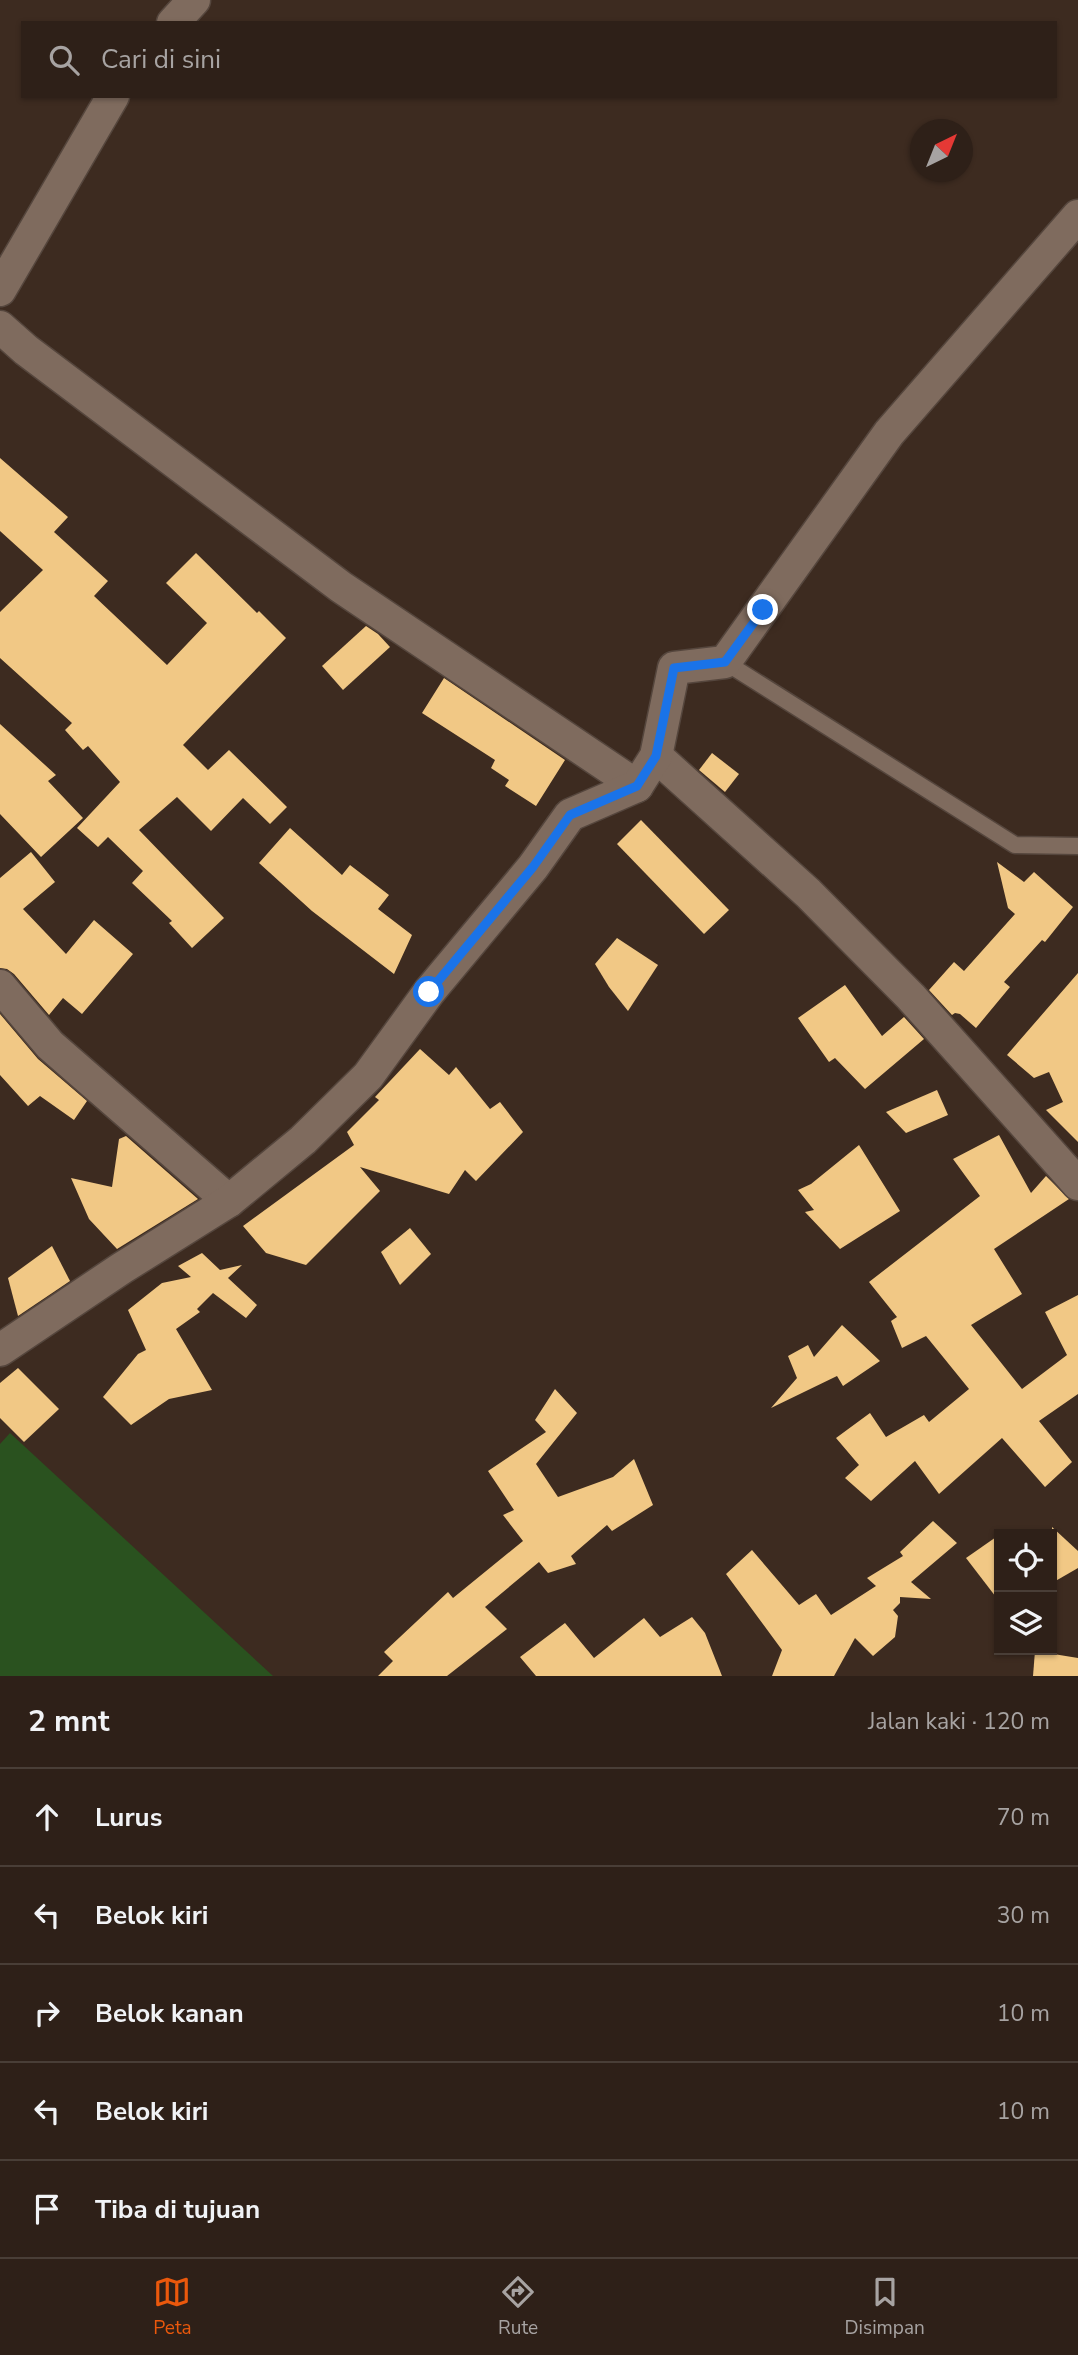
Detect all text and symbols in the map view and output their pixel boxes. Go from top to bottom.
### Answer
search box [21,21,1057,98]
icon: search [45,41,83,79]
text: Cari di sini [101,42,221,77]
north arrow [910,119,973,182]
route end [747,594,778,625]
route start [413,976,444,1007]
map controls [994,1529,1057,1655]
button: locate [994,1529,1057,1592]
button: layers [994,1592,1057,1655]
text: 2 mnt [28,1701,109,1742]
text: Jalan kaki · 120 m [868,1706,1050,1737]
icon: ahead [28,1798,66,1836]
text: Lurus [95,1800,162,1835]
text: 70 m [997,1802,1050,1833]
icon: left [28,1896,66,1934]
text: Belok kiri [95,1898,208,1933]
text: 30 m [997,1900,1050,1931]
icon: right [28,1994,66,2032]
text: Belok kanan [95,1996,244,2031]
text: 10 m [997,1998,1050,2029]
icon: left [28,2092,66,2130]
text: Belok kiri [95,2094,208,2129]
text: 10 m [997,2096,1050,2127]
icon: arrive [28,2190,66,2228]
text: Tiba di tujuan [95,2192,260,2227]
tab: Peta [153,2273,192,2341]
tab: Rute [498,2273,538,2341]
tab: Disimpan [845,2273,925,2341]

